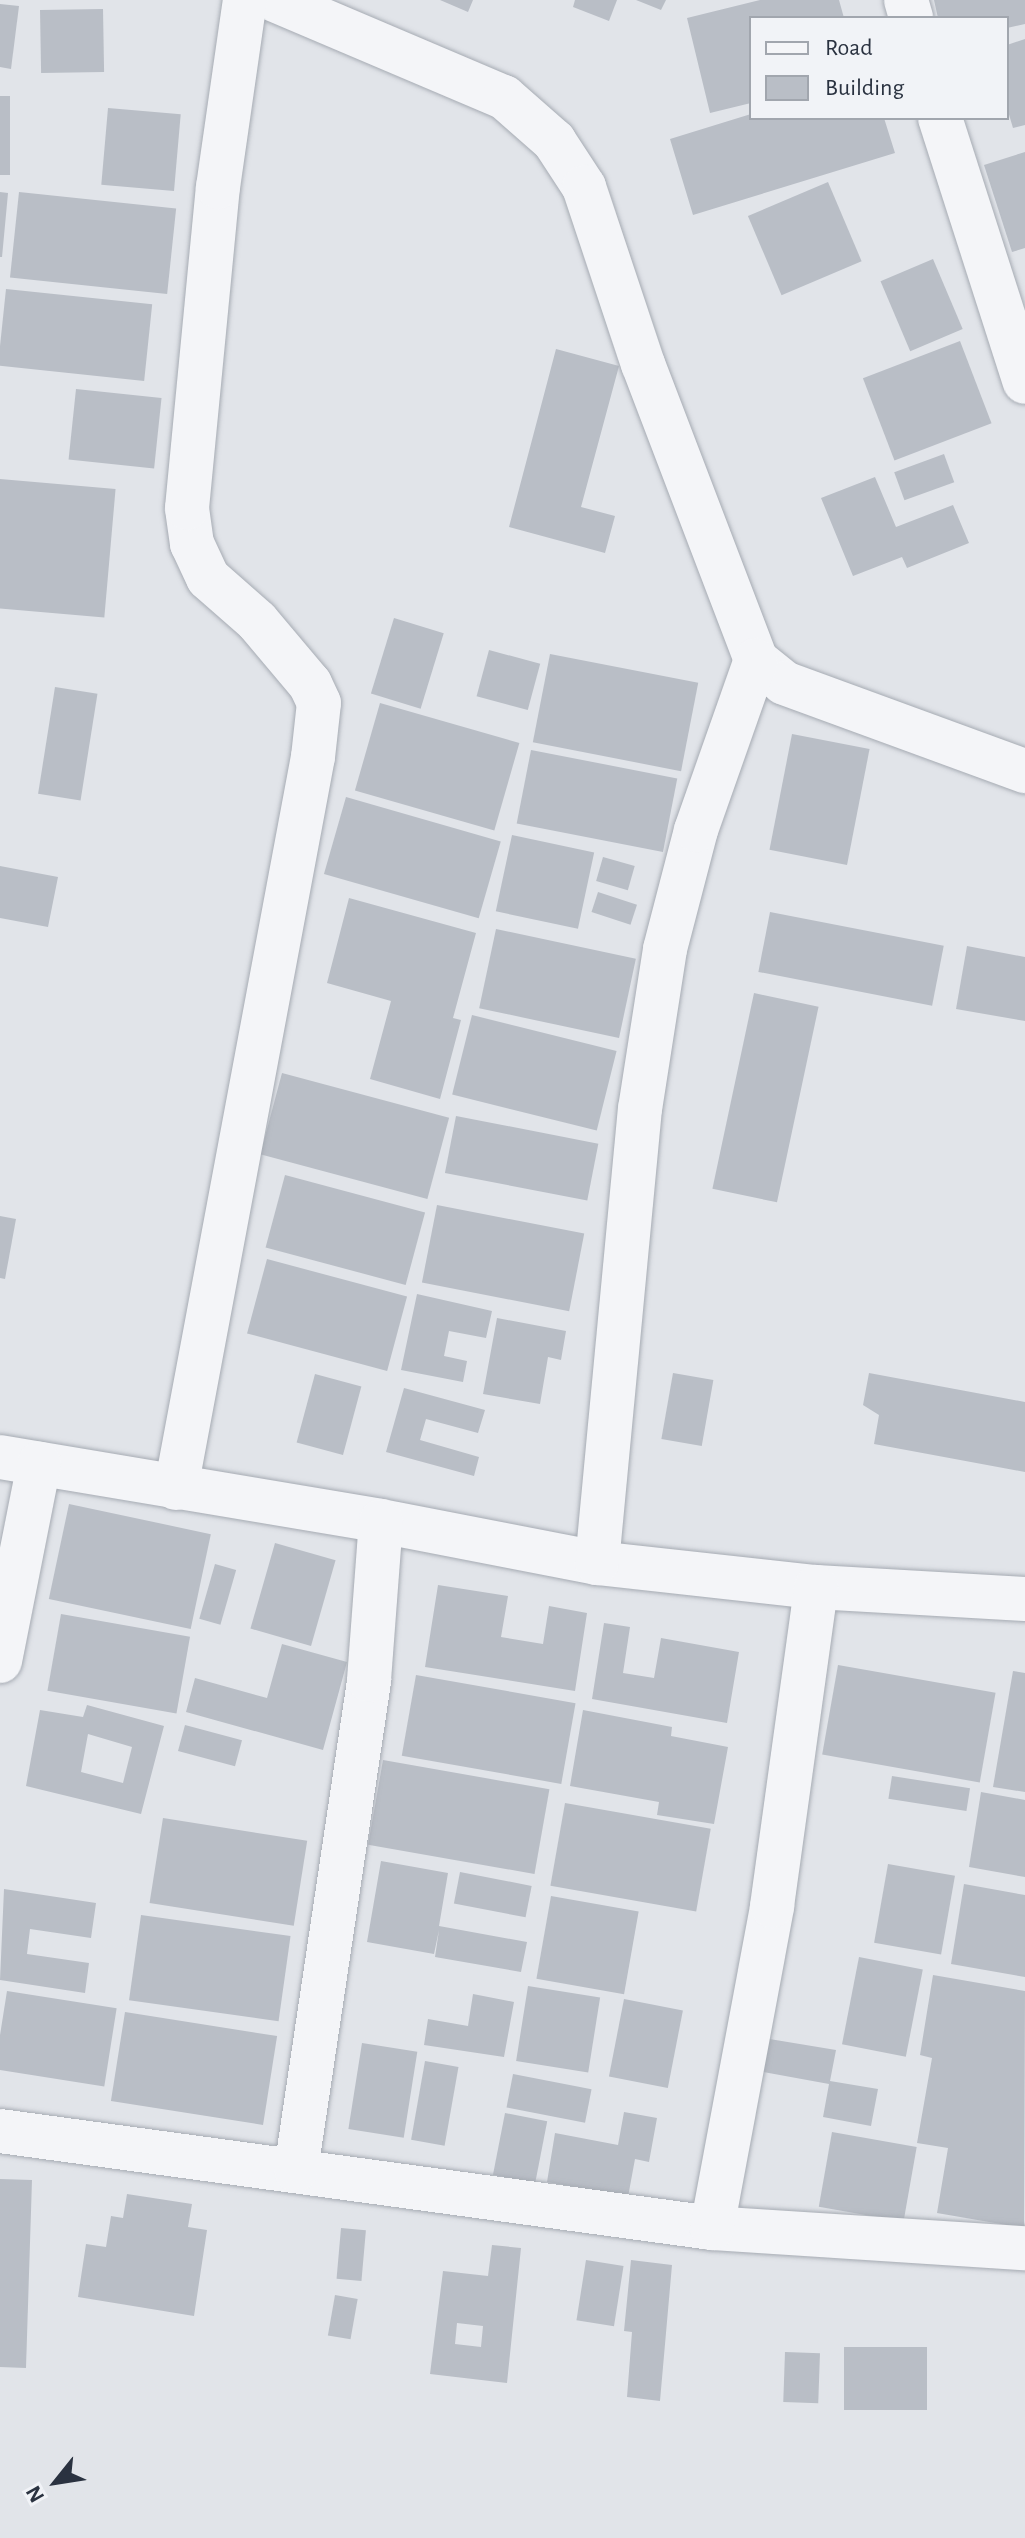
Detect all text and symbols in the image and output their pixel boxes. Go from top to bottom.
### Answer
legend [749,16,1009,120]
text: Road [825,36,873,60]
text: Building [825,76,904,100]
north arrow [16,2442,96,2522]
text: N [22,2482,49,2506]

